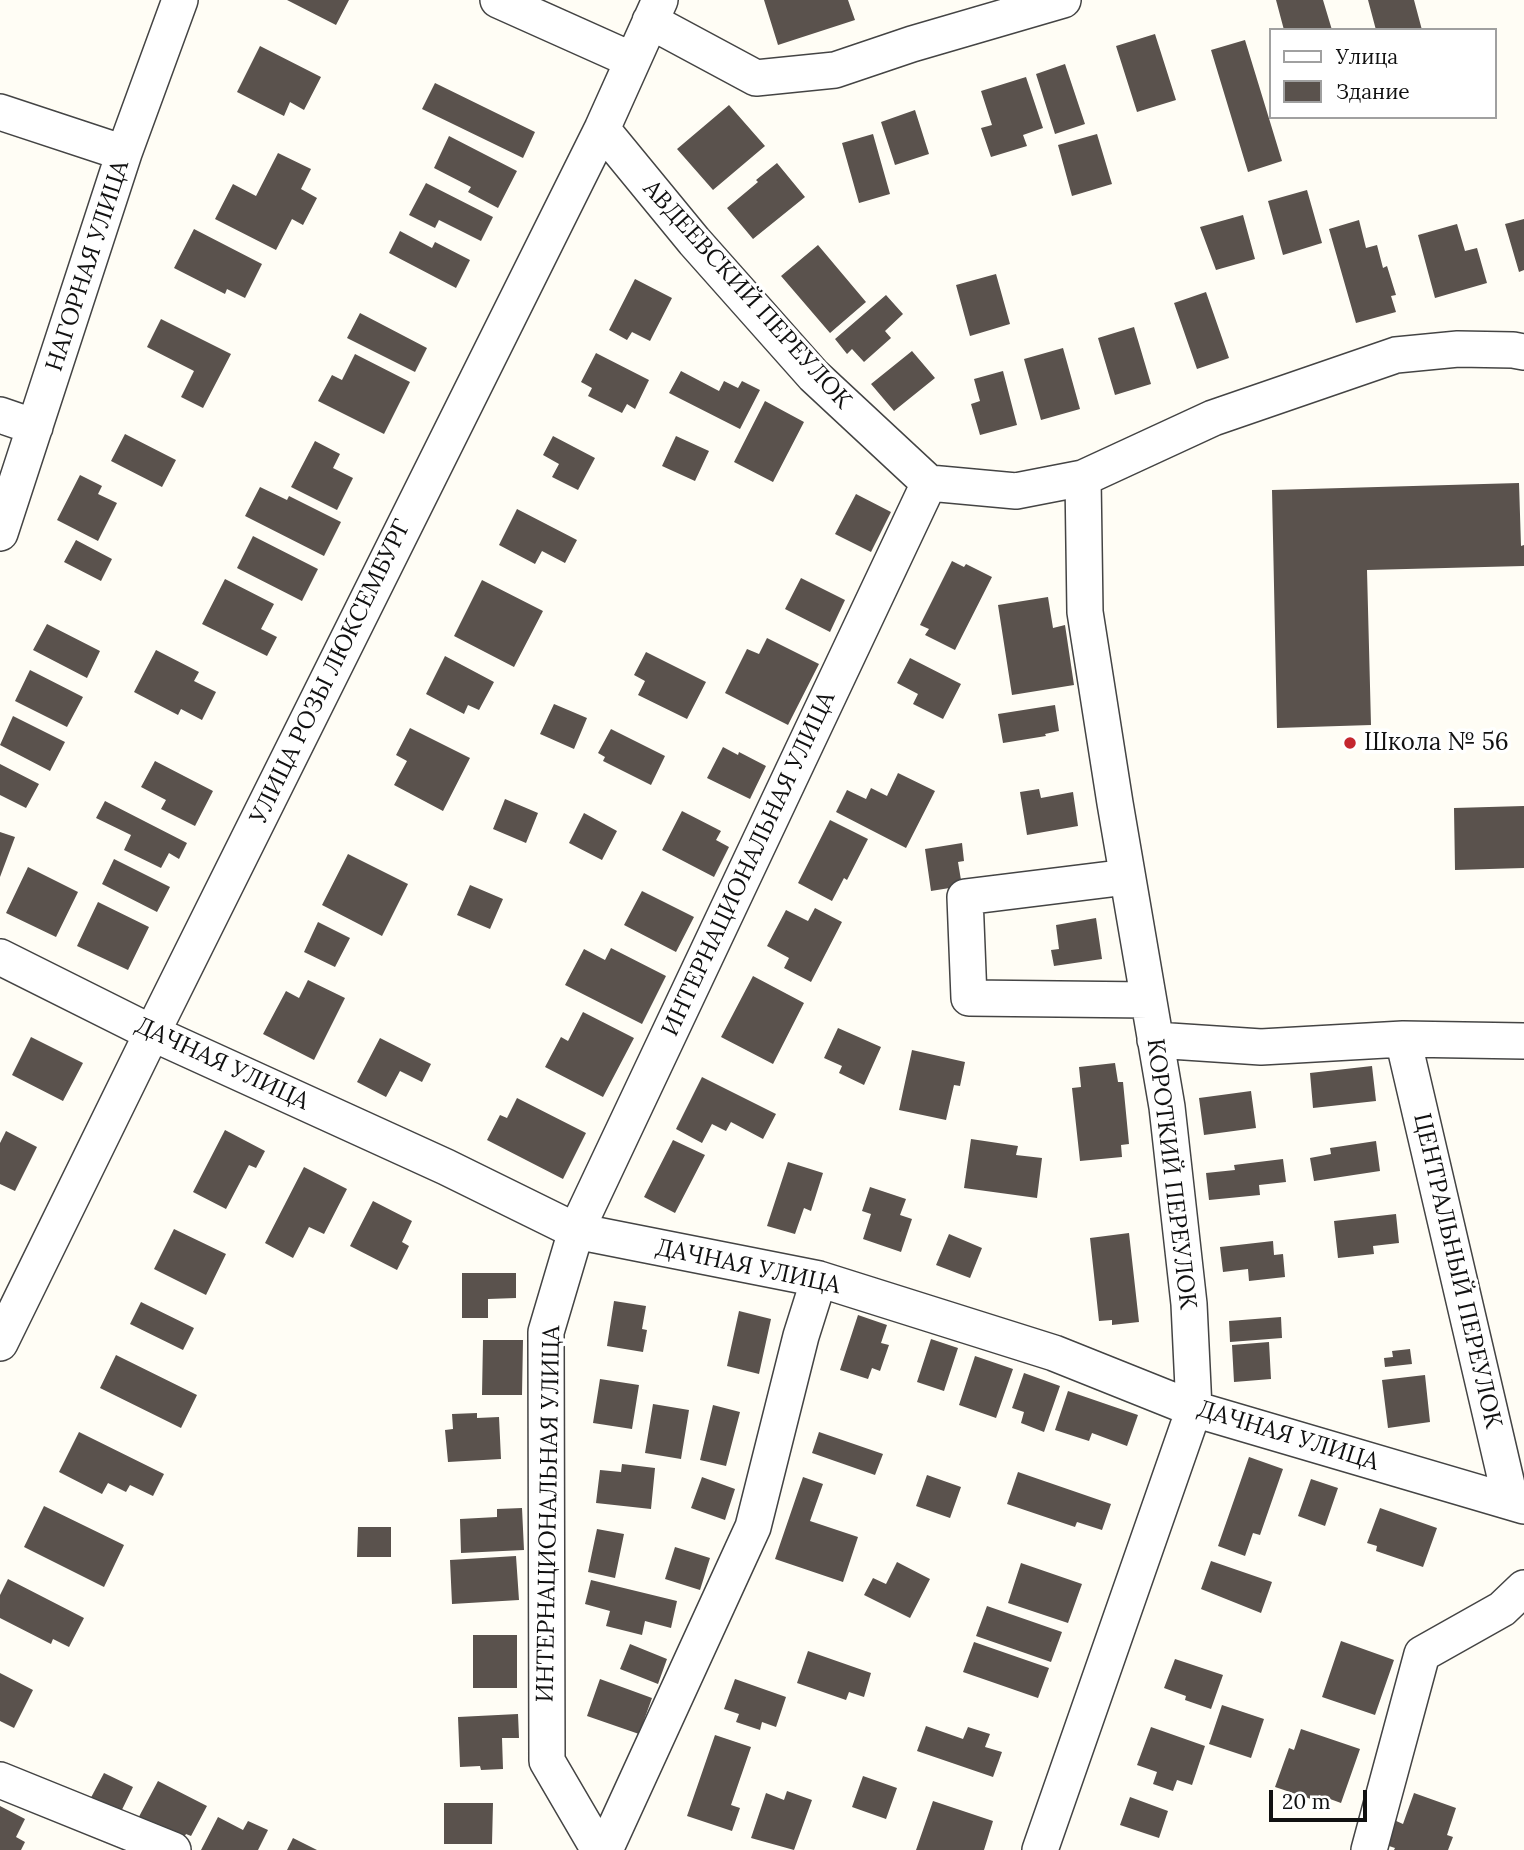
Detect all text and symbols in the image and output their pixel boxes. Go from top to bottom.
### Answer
legend [1268,28,1496,119]
text: Улица [1336,43,1398,70]
text: Здание [1336,78,1410,105]
street label: НАГОРНАЯ УЛИЦА [40,157,136,375]
street label: АВДЕЕВСКИЙ ПЕРЕУЛОК [637,175,857,415]
street label: УЛИЦА РОЗЫ ЛЮКСЕМБУРГ [245,515,417,829]
street label: ИНТЕРНАЦИОНАЛЬНАЯ УЛИЦА [656,687,842,1041]
place label: Школа № 56 [1364,729,1509,757]
marker: Школа № 56 [1342,735,1358,751]
street label: ДАЧНАЯ УЛИЦА [131,1011,313,1117]
street label: КОРОТКИЙ ПЕРЕУЛОК [1140,1037,1202,1311]
street label: ЦЕНТРАЛЬНЫЙ ПЕРЕУЛОК [1407,1110,1507,1432]
street label: ДАЧНАЯ УЛИЦА [653,1233,843,1301]
street label: ИНТЕРНАЦИОНАЛЬНАЯ УЛИЦА [531,1325,567,1703]
street label: ДАЧНАЯ УЛИЦА [1194,1395,1382,1477]
scale bar [1272,1776,1370,1820]
text: 20 m [1282,1788,1331,1815]

